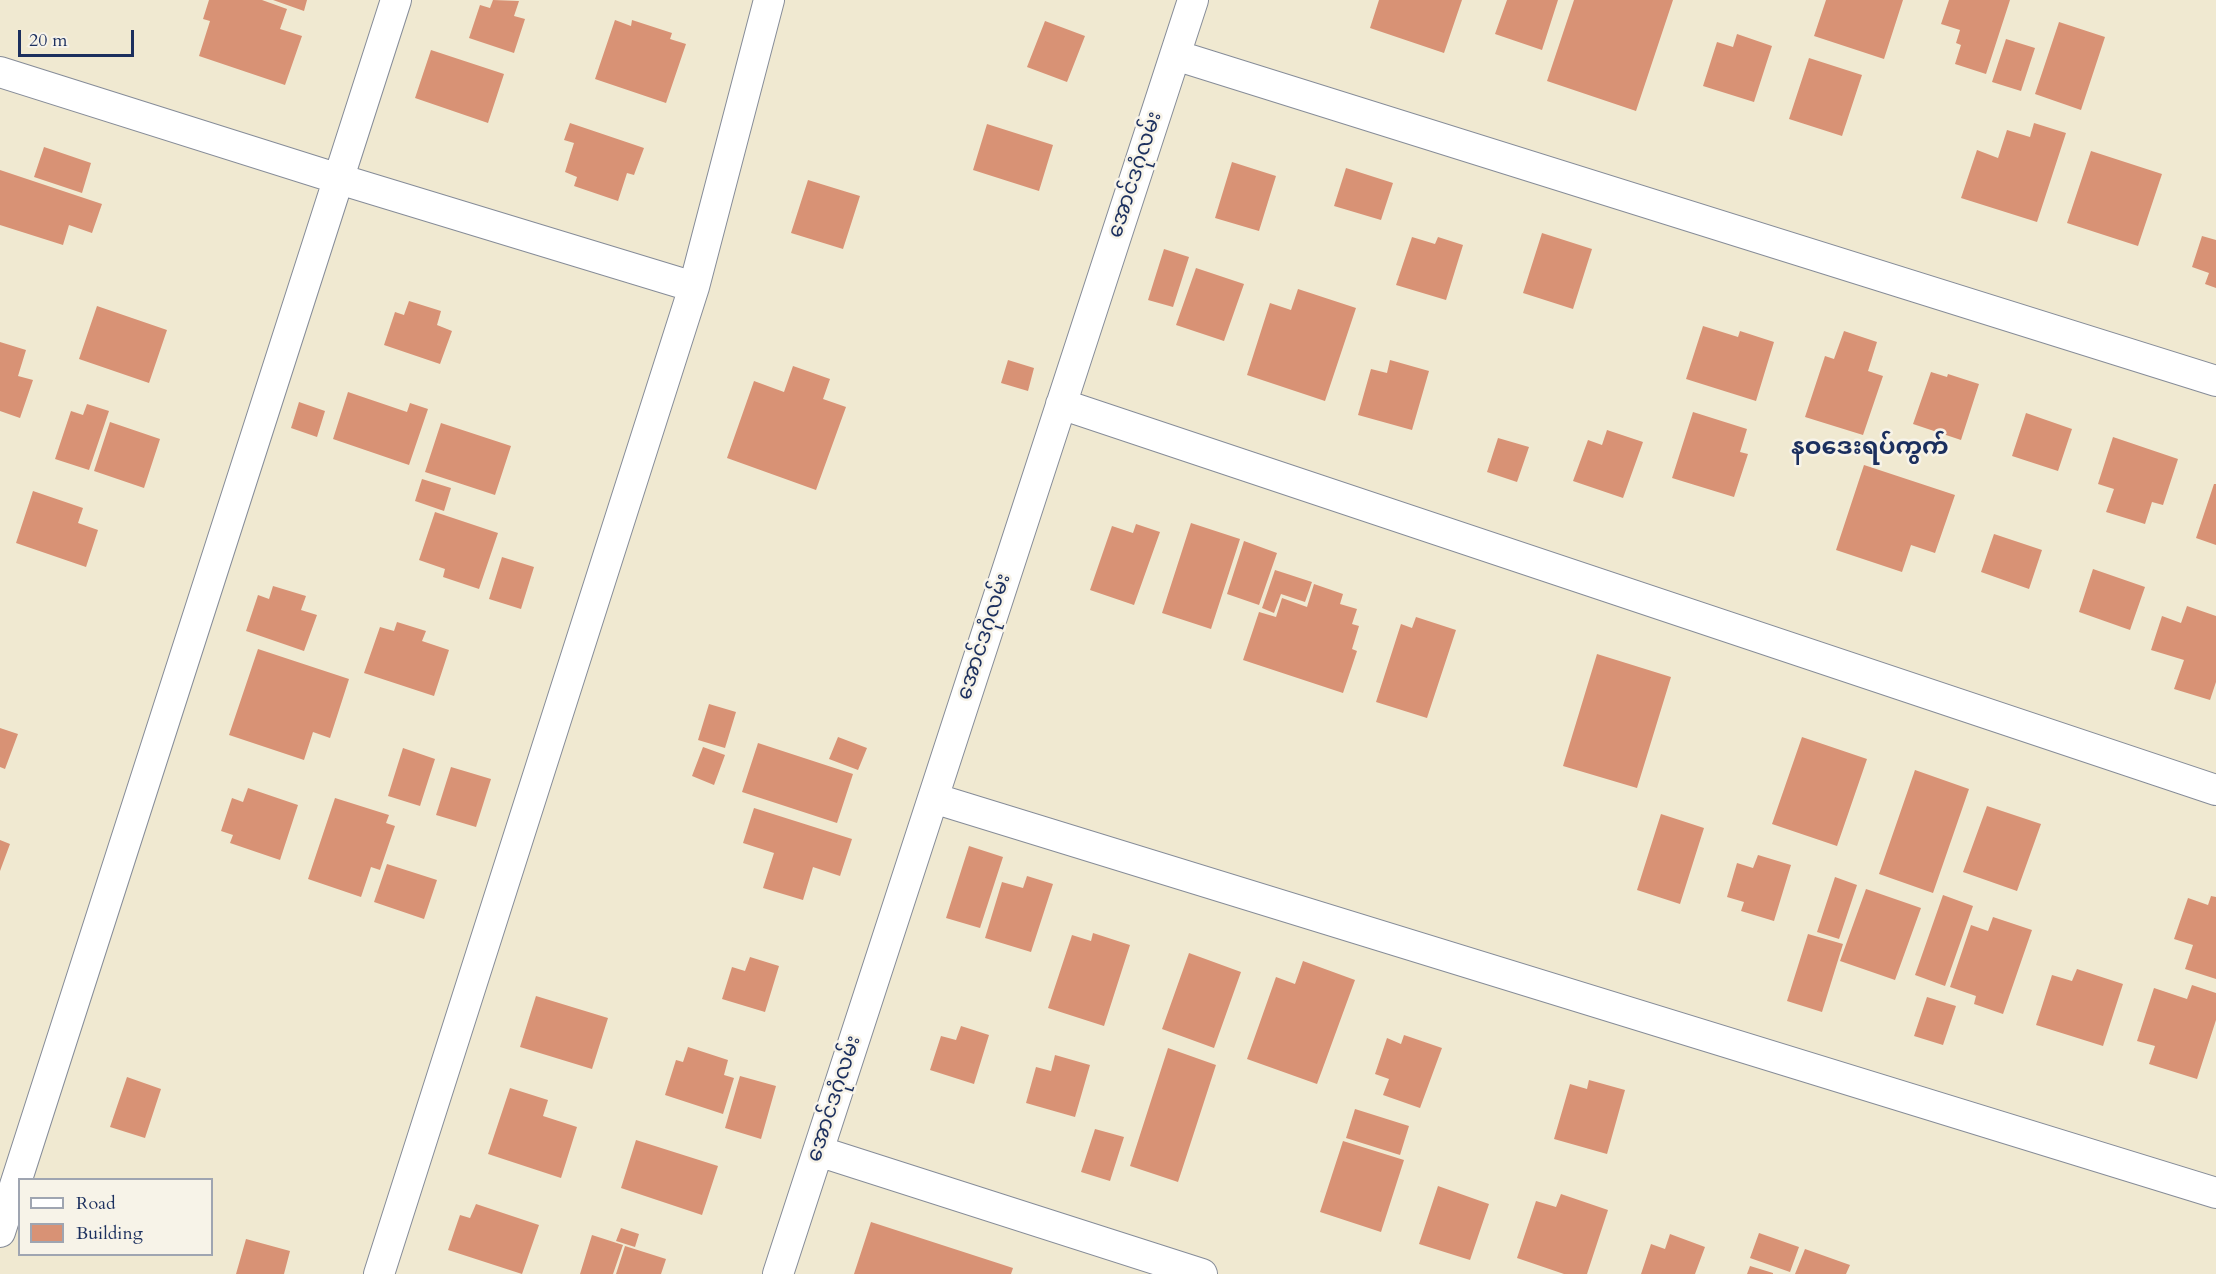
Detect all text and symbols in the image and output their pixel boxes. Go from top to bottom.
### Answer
scale bar [21,18,136,56]
text: 20 m [29,28,68,53]
street label: အောင်ဒဂုံလမ်း [1104,109,1168,241]
district label: နဝဒေးရပ်ကွက် [1791,434,1949,462]
street label: အောင်ဒဂုံလမ်း [953,571,1017,703]
street label: အောင်ဒဂုံလမ်း [803,1033,867,1165]
legend [18,1178,213,1256]
text: Road [76,1191,116,1216]
text: Building [76,1221,143,1246]

